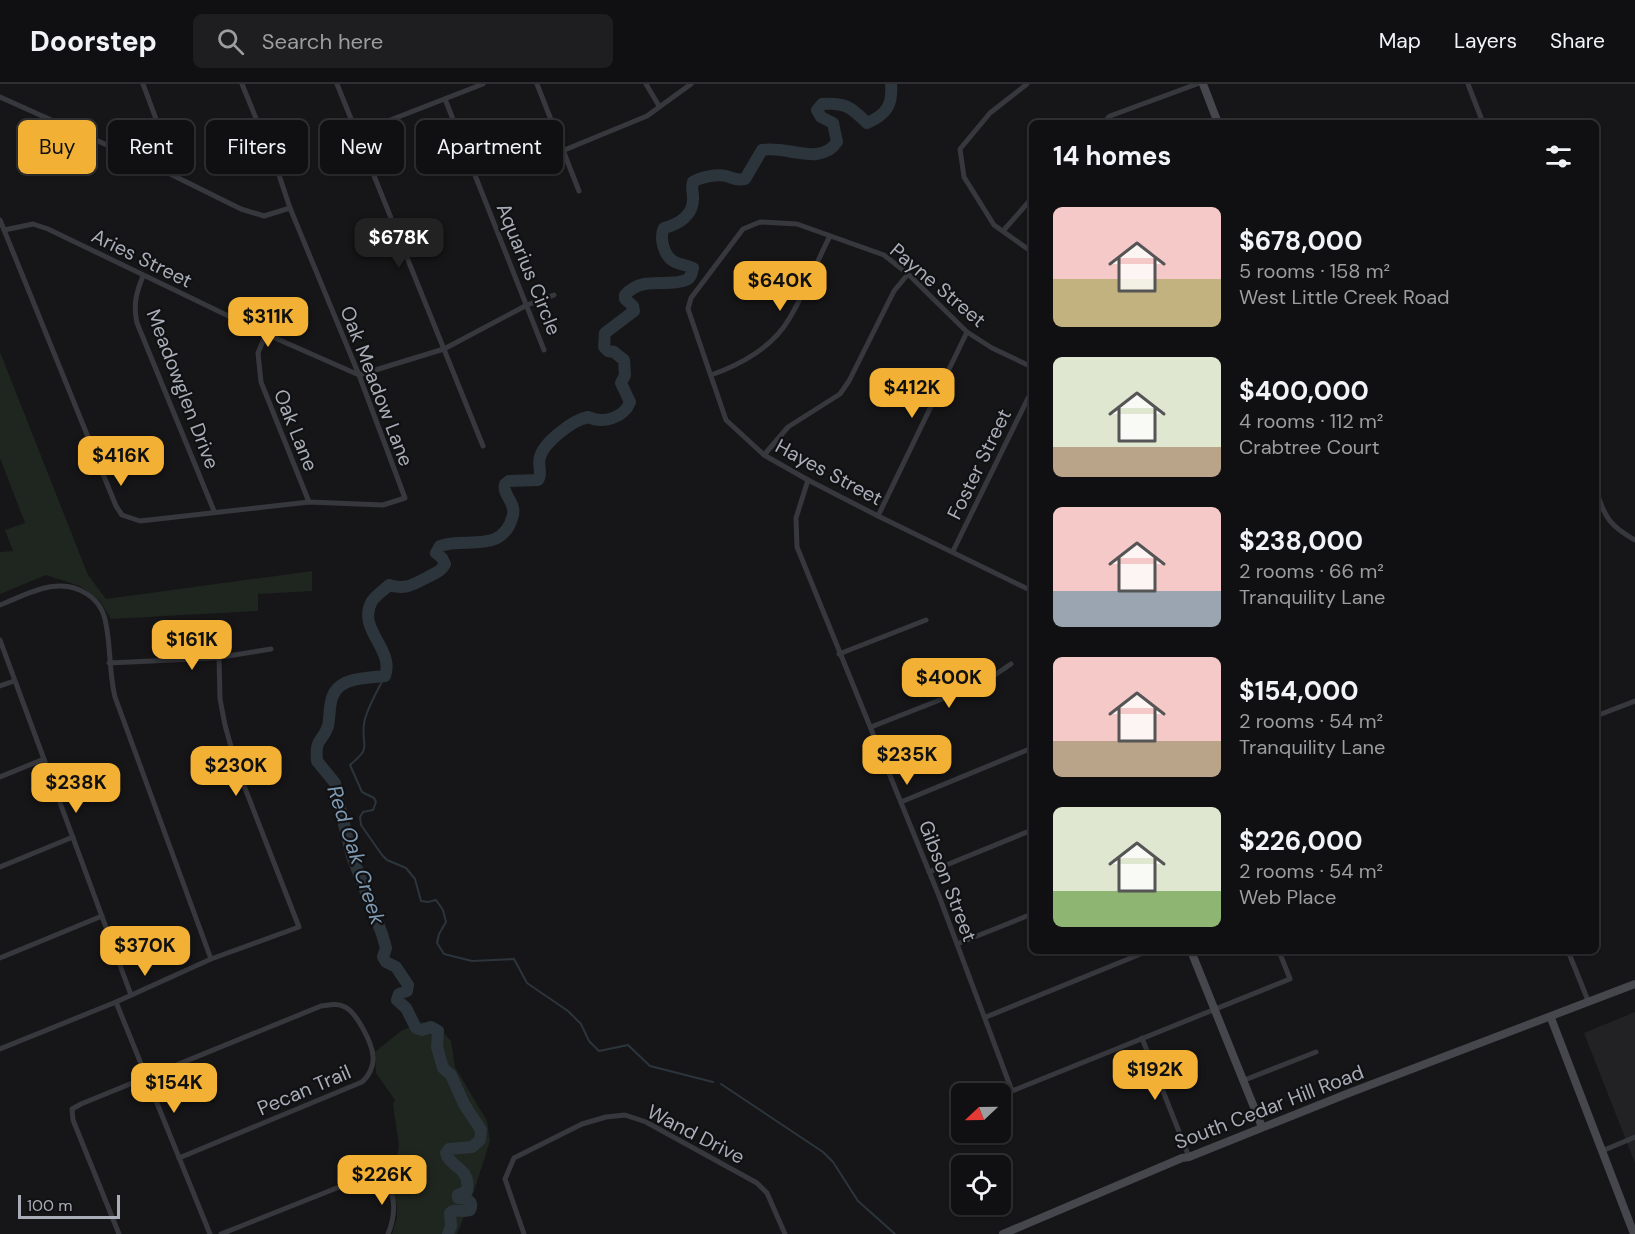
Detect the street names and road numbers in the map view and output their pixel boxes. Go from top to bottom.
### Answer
street label: Aquarius Circle [491,199,567,339]
street label: Aries Street [87,222,197,294]
street label: Payne Street [885,237,992,333]
street label: Oak Meadow Lane [334,302,420,470]
street label: Meadowglen Drive [141,305,225,473]
street label: Oak Lane [268,385,324,475]
street label: Foster Street [941,404,1017,524]
street label: Hayes Street [771,433,887,511]
street label: Gibson Street [913,817,983,945]
street label: Pecan Trail [253,1059,355,1121]
street label: South Cedar Hill Road [1171,1059,1367,1155]
street label: Wand Drive [643,1098,749,1170]

